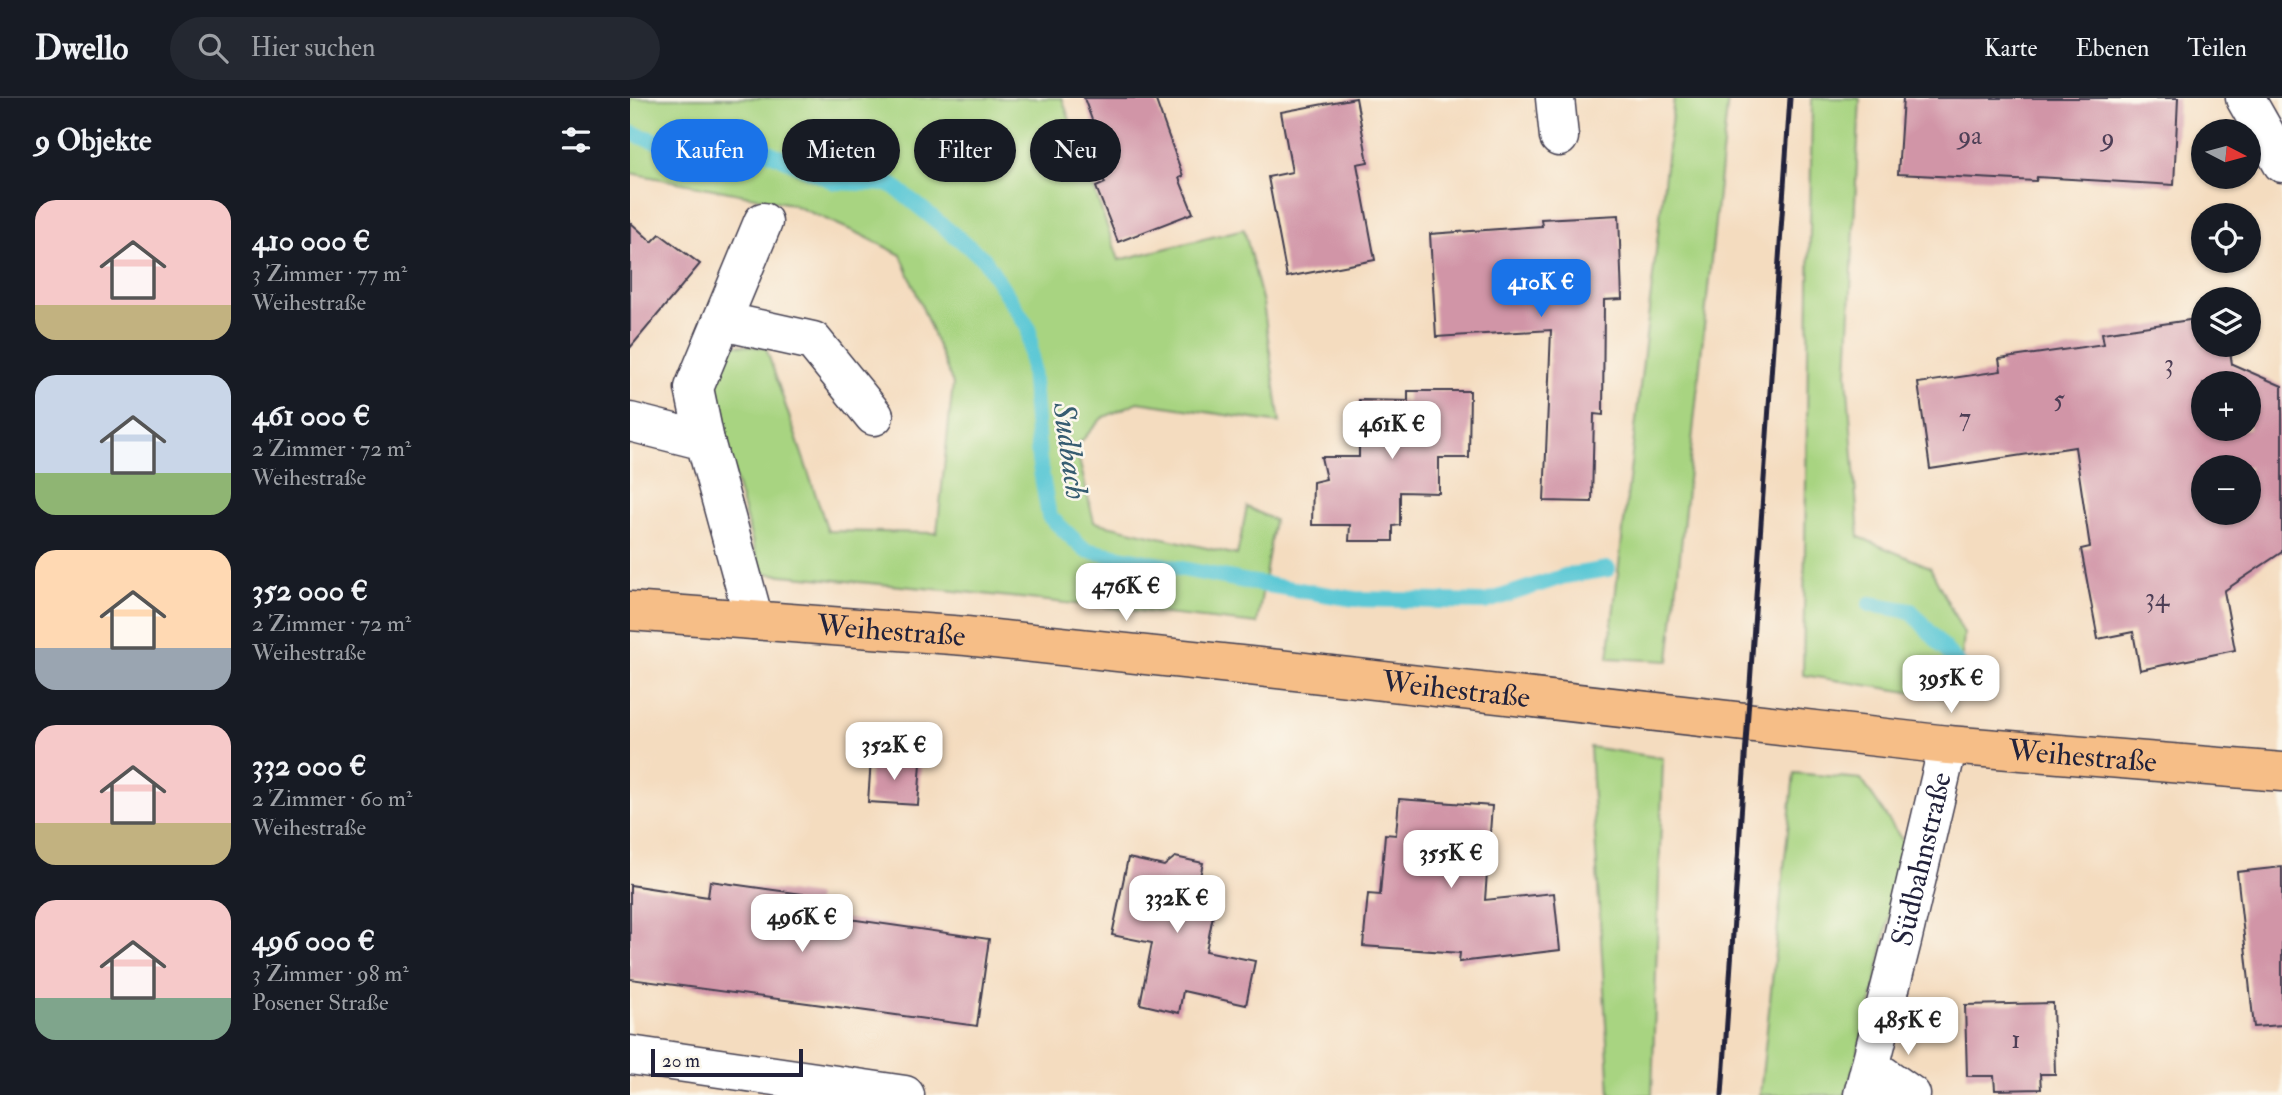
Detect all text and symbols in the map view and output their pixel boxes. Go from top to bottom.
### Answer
search box [170,17,660,80]
text: Dwello [35,28,128,69]
icon: search [194,29,232,67]
text: Hier suchen [250,32,375,64]
text: Karte [1984,33,2037,64]
text: Ebenen [2075,33,2149,64]
text: Teilen [2187,33,2247,64]
chip: Kaufen [651,119,768,182]
chip: Mieten [782,119,900,182]
chip: Filter [914,119,1016,182]
chip: Neu [1030,119,1121,182]
north arrow [2191,119,2261,189]
map controls [2191,119,2261,525]
house number: 9a [1956,120,1982,152]
icon: filters [557,121,595,159]
text: 9 Objekte [35,122,152,159]
house number: 9 [2099,122,2115,154]
button: locate [2191,203,2261,273]
text: 410 000 € [252,222,370,259]
icon: home [91,228,175,312]
text: 3 Zimmer · 77 m² [252,259,407,288]
pin: 410K € [1484,260,1598,319]
text: 410K € [1508,267,1574,296]
button: layers [2191,287,2261,357]
text: Weihestraße [252,288,366,317]
house number: 3 [2164,348,2174,380]
button: + [2191,371,2261,441]
house number: 5 [2053,384,2065,416]
text: 461 000 € [252,397,370,434]
water label: Sudbach [1043,399,1097,502]
pin: 461K € [1335,402,1449,461]
house number: 7 [1959,402,1971,434]
icon: home [91,403,175,487]
text: 461K € [1359,409,1425,438]
text: 2 Zimmer · 72 m² [252,434,411,463]
button: − [2191,455,2261,525]
text: Weihestraße [252,463,366,492]
pin: 476K € [1069,564,1183,623]
text: 476K € [1092,571,1160,600]
text: 352 000 € [252,572,368,609]
icon: home [91,578,175,662]
house number: 34 [2145,582,2170,614]
street label: Weihestraße [815,606,967,654]
text: 2 Zimmer · 72 m² [252,609,411,638]
text: Weihestraße [252,638,366,667]
pin: 395K € [1894,656,2008,715]
street label: Weihestraße [1379,662,1532,716]
text: 395K € [1918,663,1984,692]
pin: 352K € [837,722,951,782]
text: 352K € [862,730,926,759]
street label: Weihestraße [2006,731,2158,780]
text: 332 000 € [252,747,367,784]
icon: home [91,753,175,837]
street label: Südbahnstraße [1883,768,1960,950]
text: 2 Zimmer · 60 m² [252,784,412,813]
text: Weihestraße [252,813,366,842]
pin: 355K € [1394,830,1508,890]
text: 355K € [1419,838,1483,867]
pin: 332K € [1120,876,1234,935]
text: 332K € [1145,883,1209,912]
pin: 496K € [745,894,859,954]
text: 496K € [767,902,837,931]
text: 496 000 € [252,922,375,959]
icon: home [91,928,175,1012]
text: 3 Zimmer · 98 m² [252,959,409,988]
text: Posener Straße [252,988,389,1017]
pin: 485K € [1851,998,1965,1057]
text: 485K € [1874,1005,1942,1034]
house number: 1 [2011,1024,2021,1056]
scale bar [651,1046,803,1078]
text: 20 m [662,1049,700,1073]

